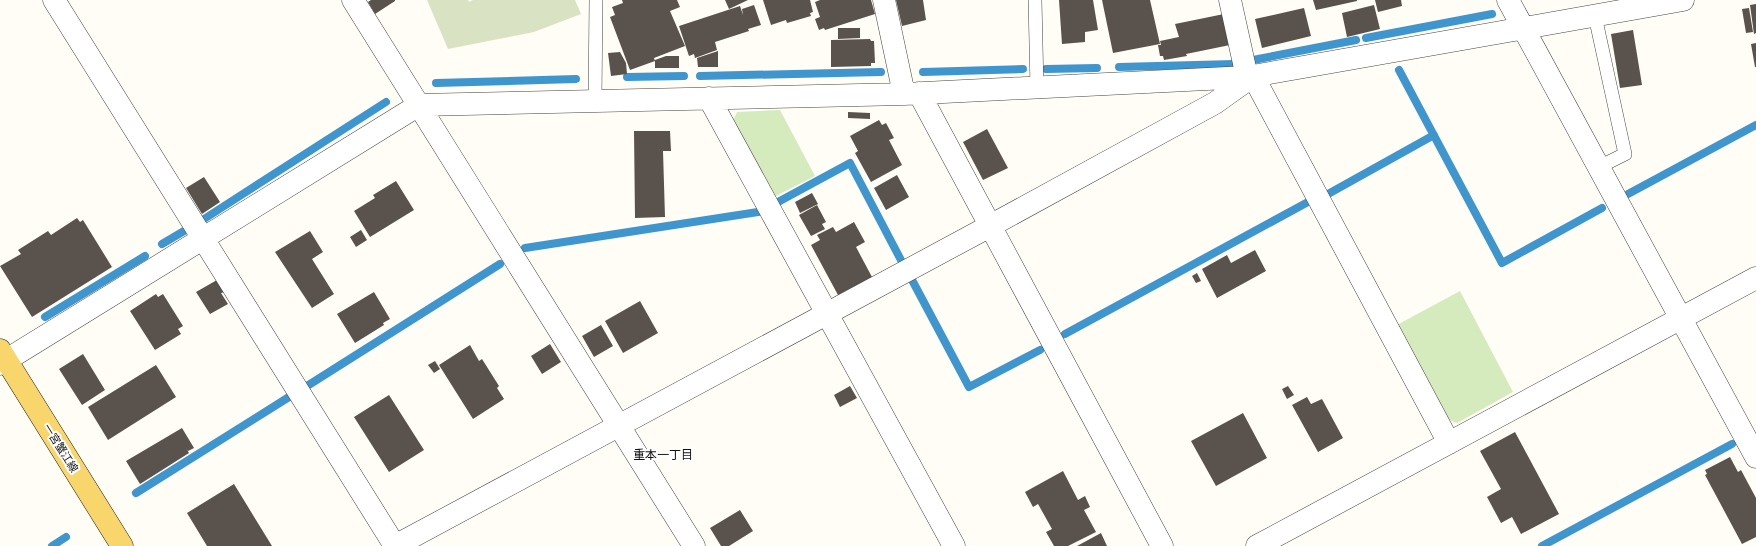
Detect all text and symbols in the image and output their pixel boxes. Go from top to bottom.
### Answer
street label: 一宮蟹江線 [41,421,81,475]
district label: 重本一丁目 [633,448,693,462]

